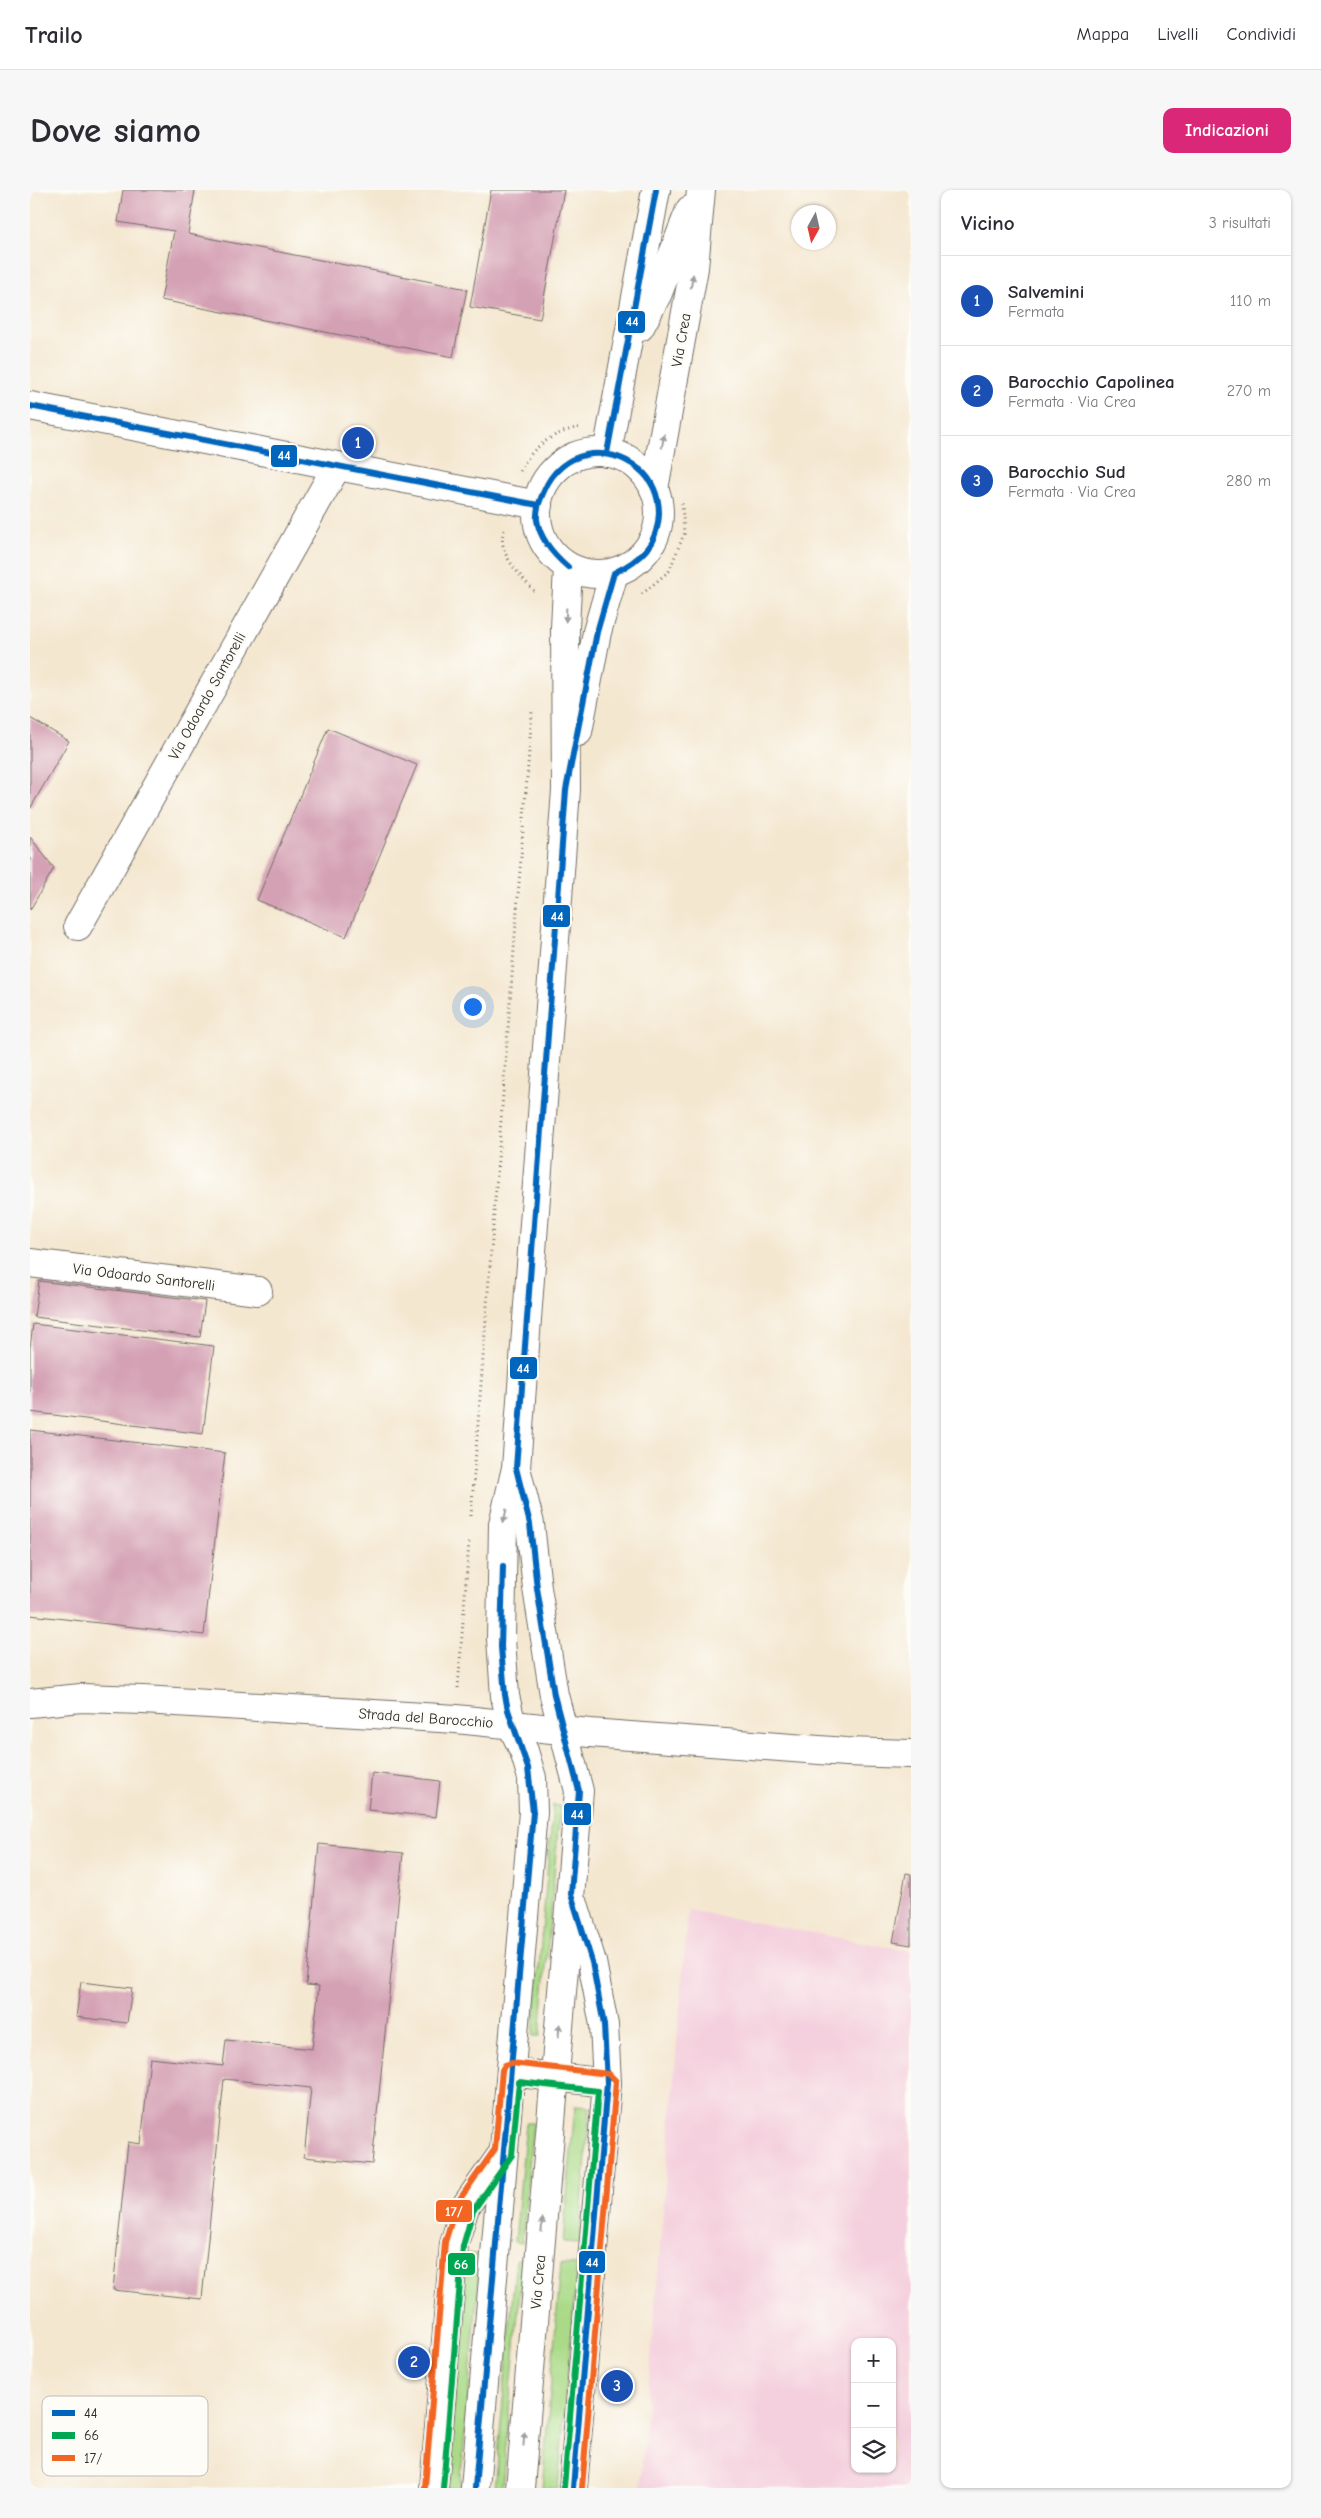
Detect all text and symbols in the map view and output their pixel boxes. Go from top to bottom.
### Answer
text: Trailo [25,21,83,49]
text: Mappa [1077,24,1129,45]
text: Livelli [1157,24,1199,45]
text: Condividi [1227,24,1296,45]
button: Indicazioni [1163,108,1291,153]
text: Dove siamo [30,110,201,151]
north arrow [791,205,836,250]
text: Vicino [961,211,1015,235]
text: 3 risultati [1209,214,1271,232]
one-way arrow [688,272,696,288]
text: Salvemini [1008,281,1084,303]
text: 1 [974,292,980,310]
text: 110 m [1230,292,1271,310]
text: Fermata [1008,303,1065,321]
line badge: 44 [617,310,646,334]
street label: Via Crea [667,312,695,368]
text: 44 [625,313,639,330]
text: Barocchio Capolinea [1008,371,1175,393]
text: 2 [973,382,981,400]
text: 270 m [1227,382,1271,400]
text: Fermata · Via Crea [1008,393,1136,411]
pin: 1 [342,424,374,462]
one-way arrow [659,433,667,448]
line badge: 44 [270,444,298,468]
text: 44 [277,447,291,464]
text: Barocchio Sud [1008,461,1126,483]
text: 3 [973,472,981,490]
text: 280 m [1226,472,1271,490]
text: Fermata · Via Crea [1008,483,1136,501]
one-way arrow [562,608,570,624]
street label: Via Odoardo Santorelli [164,629,250,763]
line badge: 44 [542,904,571,928]
text: 44 [550,908,564,925]
your location [460,994,486,1020]
street label: Via Odoardo Santorelli [72,1259,216,1295]
line badge: 44 [509,1356,538,1380]
text: 44 [516,1360,530,1377]
one-way arrow [501,1508,509,1524]
street label: Strada del Barocchio [358,1704,494,1732]
line badge: 44 [563,1802,592,1826]
text: 44 [570,1806,584,1823]
one-way arrow [556,2023,564,2039]
line badge: 17/ [435,2199,473,2223]
text: 17/ [445,2203,463,2220]
one-way arrow [539,2217,547,2233]
line badge: 44 [578,2250,606,2274]
line badge: 66 [447,2252,476,2276]
street label: Via Crea [527,2254,549,2310]
text: 44 [585,2254,599,2271]
text: 66 [454,2256,468,2273]
map controls [851,2338,896,2473]
button: + [851,2338,896,2383]
pin: 2 [398,2343,430,2381]
pin: 3 [601,2367,633,2405]
button: − [851,2383,896,2428]
legend [42,2396,208,2476]
text: 44 [84,2405,98,2422]
text: 66 [84,2427,99,2444]
button: layers [851,2428,896,2473]
one-way arrow [520,2431,528,2447]
text: 17/ [84,2450,102,2467]

